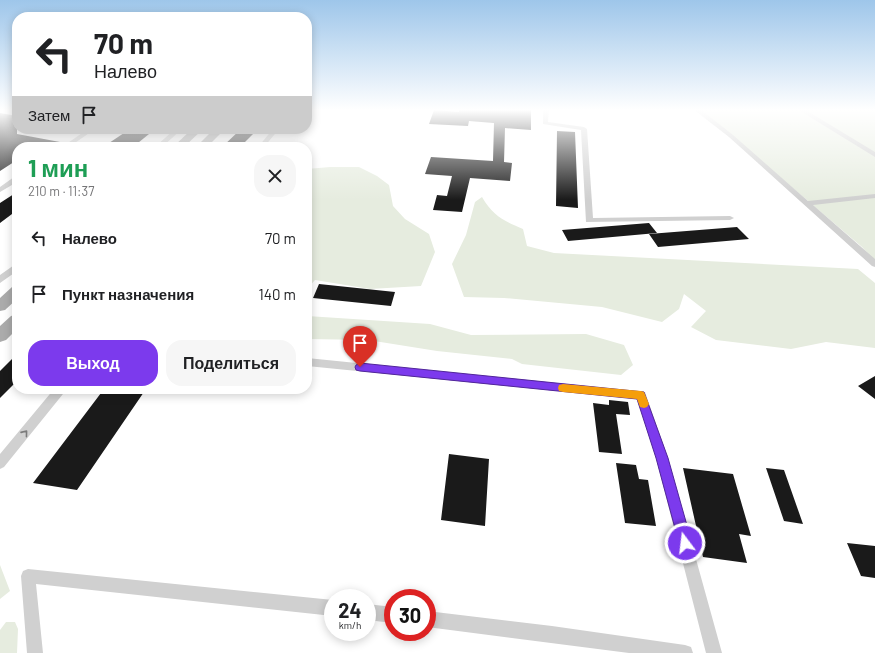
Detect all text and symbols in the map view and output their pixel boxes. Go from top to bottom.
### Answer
text: 70 m [94,26,153,60]
icon: left [28,28,80,80]
text: Налево [94,60,157,82]
icon: arrive [78,104,100,126]
text: Затем [28,106,70,124]
text: 1 мин [28,153,88,182]
button: close [254,155,296,197]
text: 210 m · 11:37 [28,183,94,199]
icon: left [28,227,50,249]
text: Налево [62,229,117,247]
text: 70 m [265,229,296,247]
icon: arrive [28,283,50,305]
text: Пункт назначения [62,285,194,303]
text: 140 m [259,285,296,303]
pin [343,326,377,367]
icon: arrive [349,332,371,354]
button: Выход [28,340,158,386]
button: Поделиться [166,340,296,386]
one-way arrow [20,430,27,437]
position arrow [664,522,706,564]
speed limit sign: 30 [384,589,436,641]
text: 24 [338,598,362,622]
text: km/h [339,619,361,631]

